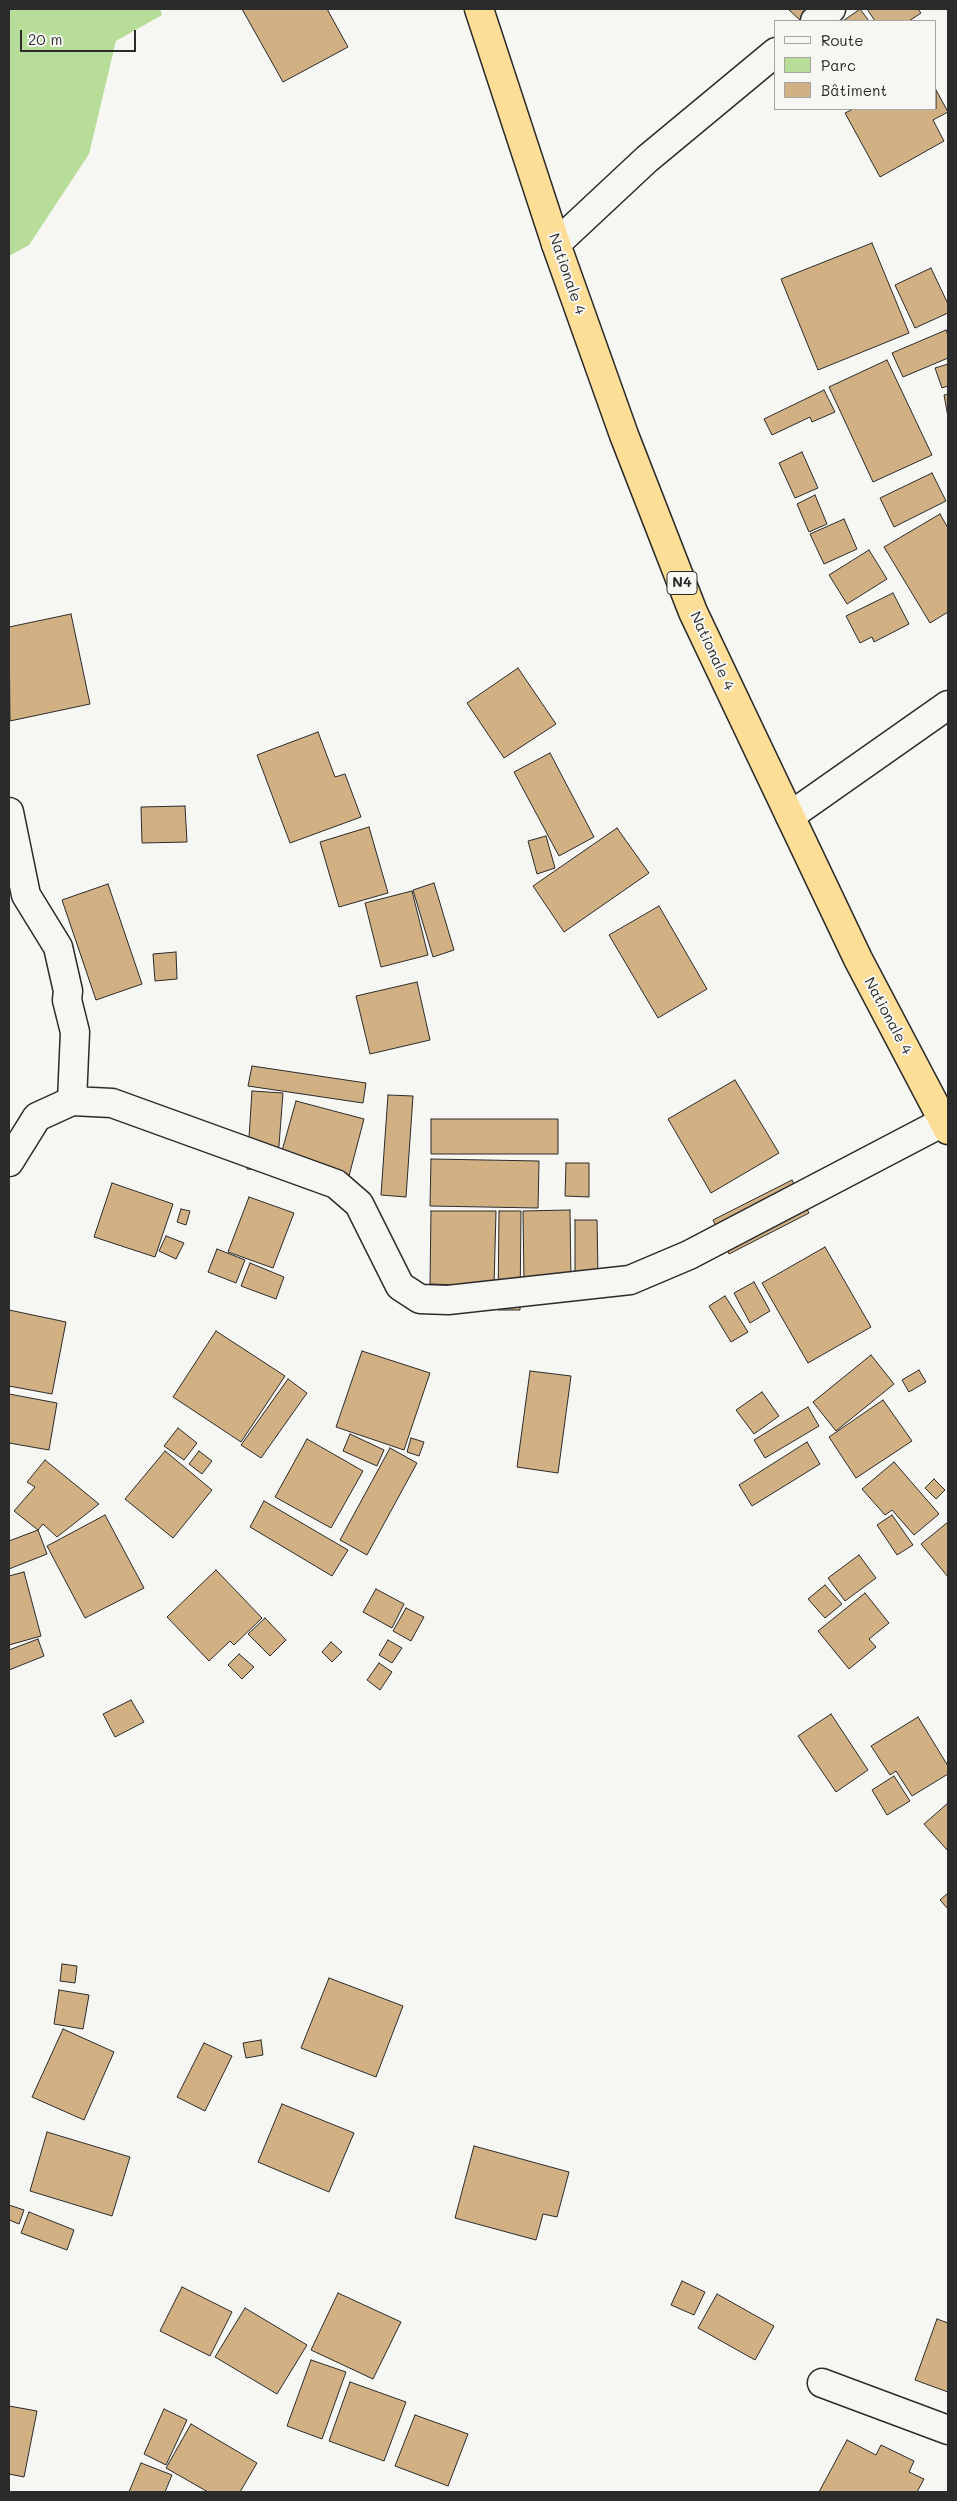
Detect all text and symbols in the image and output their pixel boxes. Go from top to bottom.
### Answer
scale bar [22,20,139,52]
legend [774,20,937,110]
text: 20 m [28,29,62,49]
text: Route [821,30,864,50]
text: Parc [821,55,856,75]
text: Bâtiment [821,80,887,100]
street label: Nationale 4 [545,231,589,317]
road number: N4 [667,572,697,594]
street label: Nationale 4 [686,609,738,693]
street label: Nationale 4 [860,974,916,1058]

